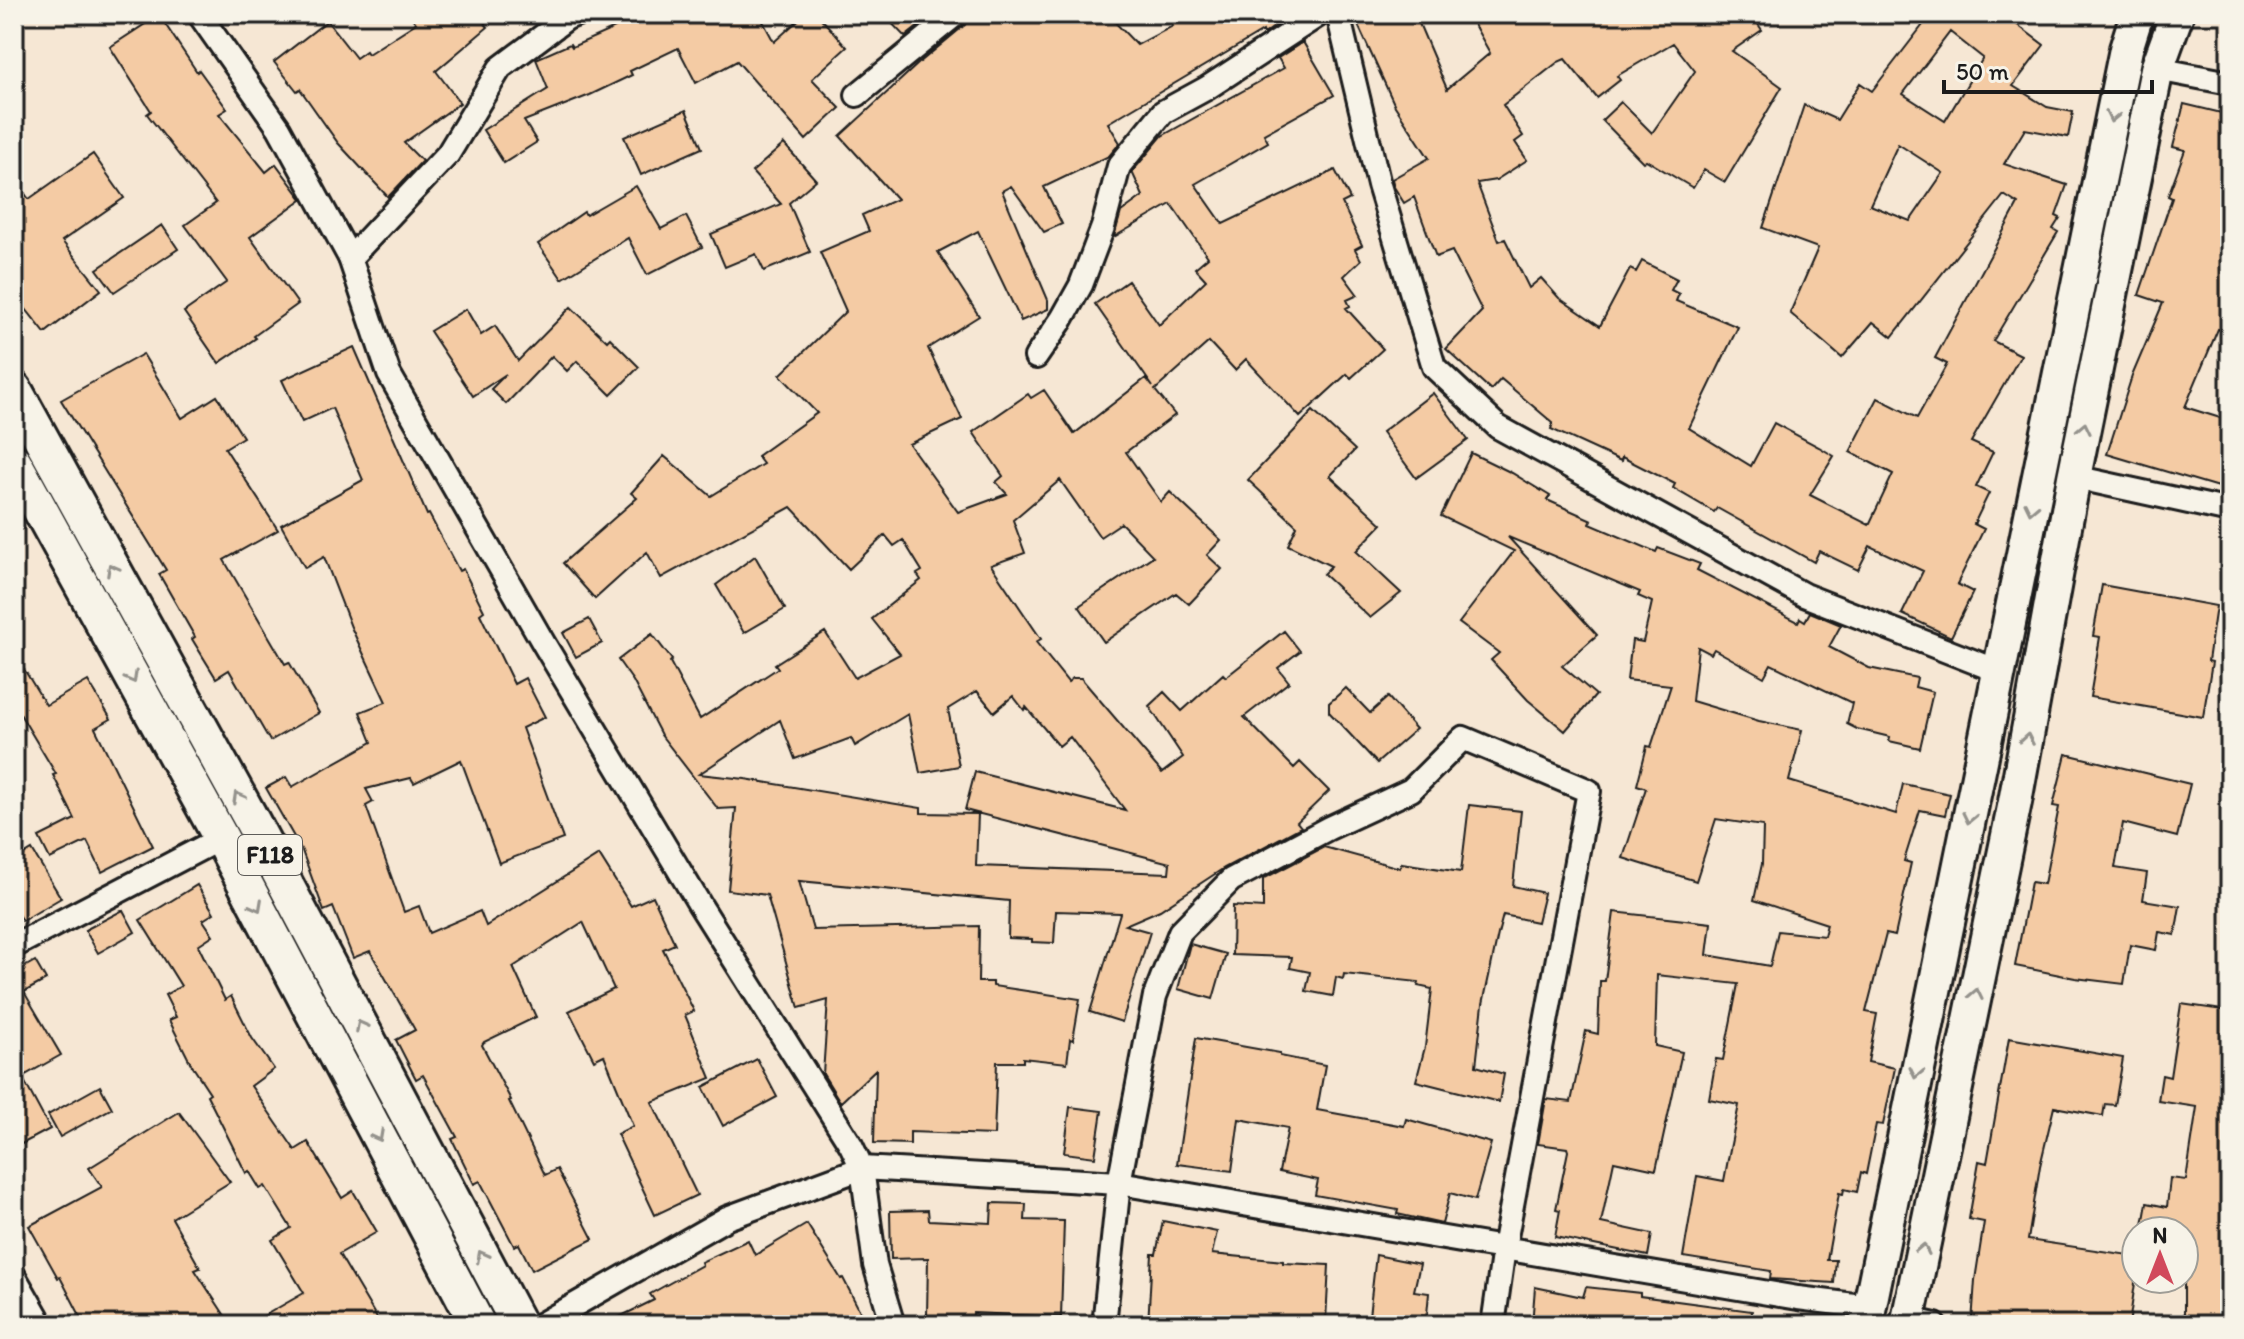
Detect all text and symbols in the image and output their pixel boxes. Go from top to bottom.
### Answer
scale bar [1944,44,2152,94]
text: 50 m [1956,57,2009,86]
one-way arrow [2104,109,2121,123]
one-way arrow [2075,422,2092,436]
one-way arrow [2023,501,2040,515]
one-way arrow [107,563,122,578]
one-way arrow [122,669,138,683]
one-way arrow [2017,732,2034,746]
one-way arrow [233,790,248,805]
one-way arrow [1961,811,1978,825]
road number: F118 [238,835,302,875]
one-way arrow [247,897,262,912]
one-way arrow [1966,987,1983,1001]
one-way arrow [355,1020,370,1035]
one-way arrow [1908,1066,1925,1079]
one-way arrow [369,1127,384,1142]
north arrow [2120,1215,2200,1295]
text: N [2153,1222,2167,1249]
one-way arrow [1914,1242,1931,1256]
one-way arrow [477,1250,492,1264]

